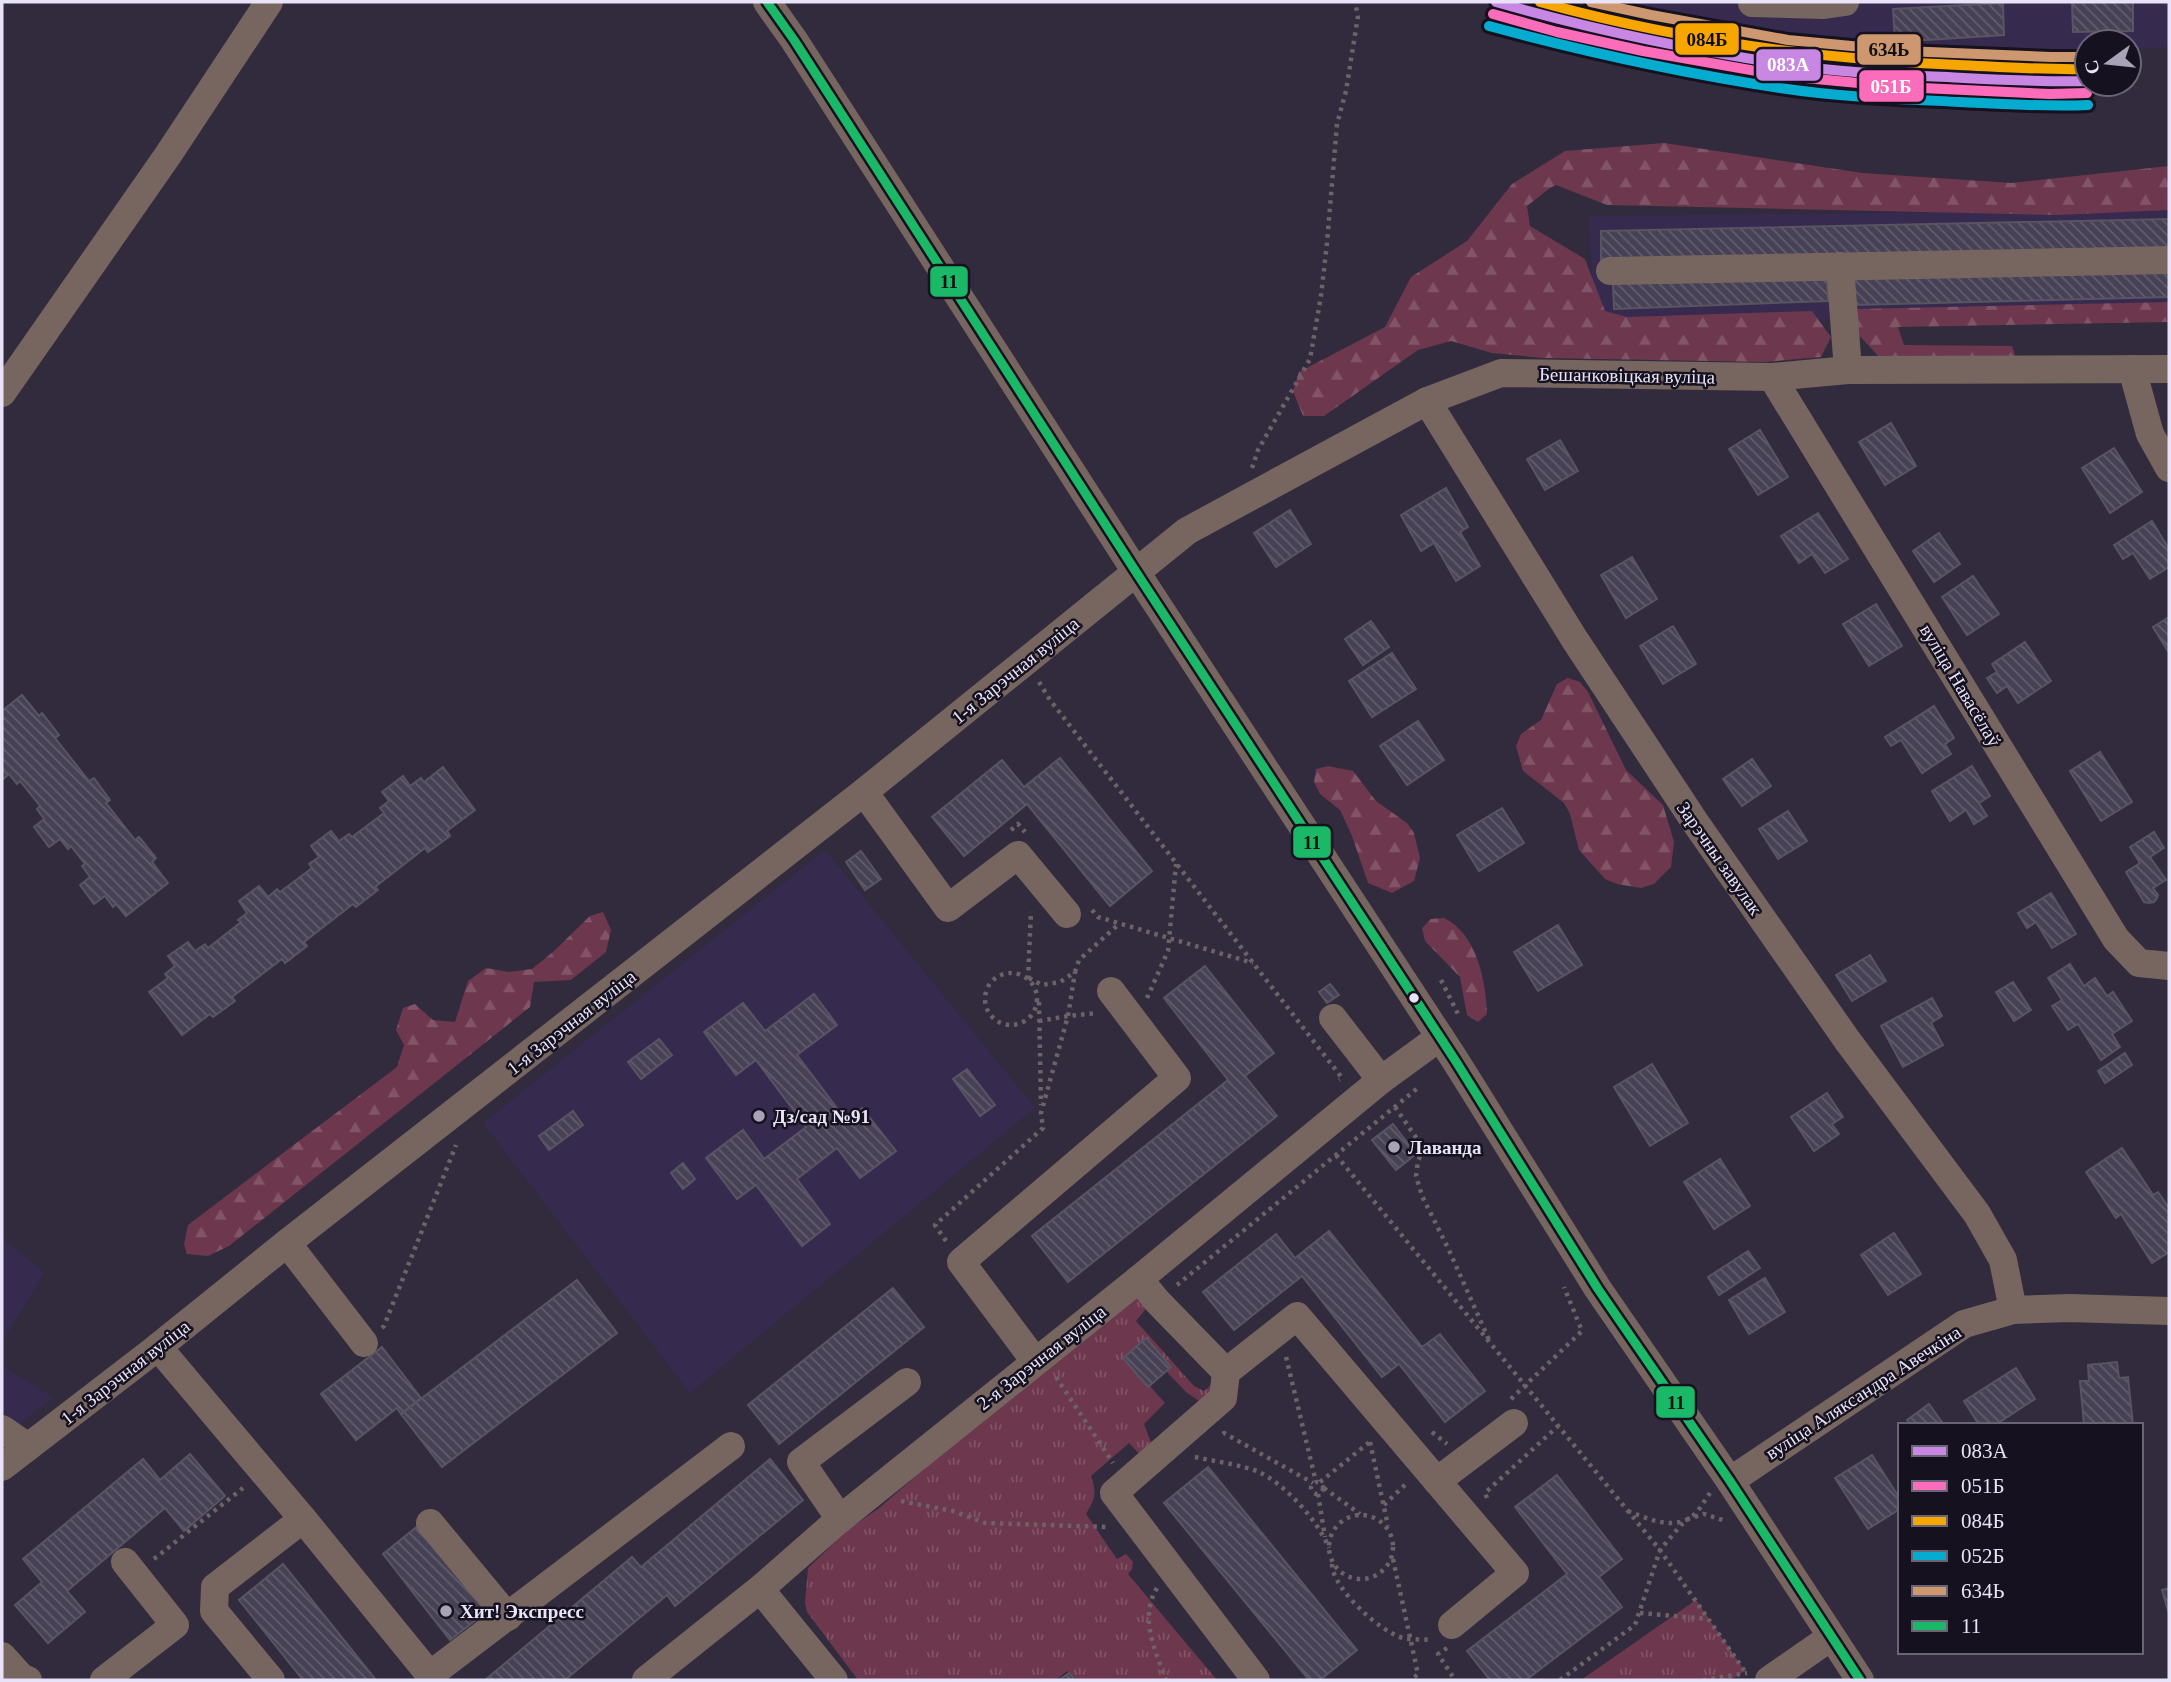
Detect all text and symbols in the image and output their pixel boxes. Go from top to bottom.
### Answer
line badge: 084Б [1674,22,1740,56]
north arrow [2073,28,2143,98]
text: 084Б [1686,29,1728,50]
line badge: 634Ь [1856,33,1922,66]
text: 634Ь [1868,39,1910,60]
line badge: 083А [1755,48,1822,82]
text: 083А [1767,54,1809,75]
text: С [2080,58,2104,77]
line badge: 051Б [1858,69,1925,103]
text: 051Б [1870,76,1912,97]
line badge: 11 [929,265,969,298]
text: 11 [940,271,958,292]
street label: Бешанковіцкая вуліца [1539,363,1716,388]
street label: 1-я Зарэчная вуліца [948,612,1084,728]
street label: вуліца Навасёлаў [1916,620,2006,751]
street label: Зарэчны завулак [1673,798,1767,920]
line badge: 11 [1292,825,1332,859]
text: 11 [1303,832,1321,853]
street label: 1-я Зарэчная вуліца [503,965,640,1079]
unlabelled marker [1407,991,1421,1005]
place label: Дз/сад №91 [773,1106,870,1127]
marker: Дз/сад №91 [751,1108,767,1124]
place label: Лаванда [1408,1137,1482,1158]
marker: Лаванда [1386,1139,1402,1155]
street label: 2-я Зарэчная вуліца [973,1300,1110,1414]
street label: 1-я Зарэчная вуліца [57,1315,194,1429]
street label: вуліца Аляксандра Авечкіна [1762,1321,1965,1463]
line badge: 11 [1655,1385,1696,1419]
text: 11 [1667,1392,1685,1413]
legend [1898,1423,2143,1654]
text: 083А [1961,1439,2009,1463]
text: 051Б [1961,1474,2005,1498]
text: 084Б [1961,1509,2005,1533]
text: 052Б [1961,1544,2005,1568]
text: 634Ь [1961,1579,2005,1603]
place label: Хит! Экспресс [460,1601,584,1622]
marker: Хит! Экспресс [438,1603,454,1619]
text: 11 [1961,1614,1981,1638]

